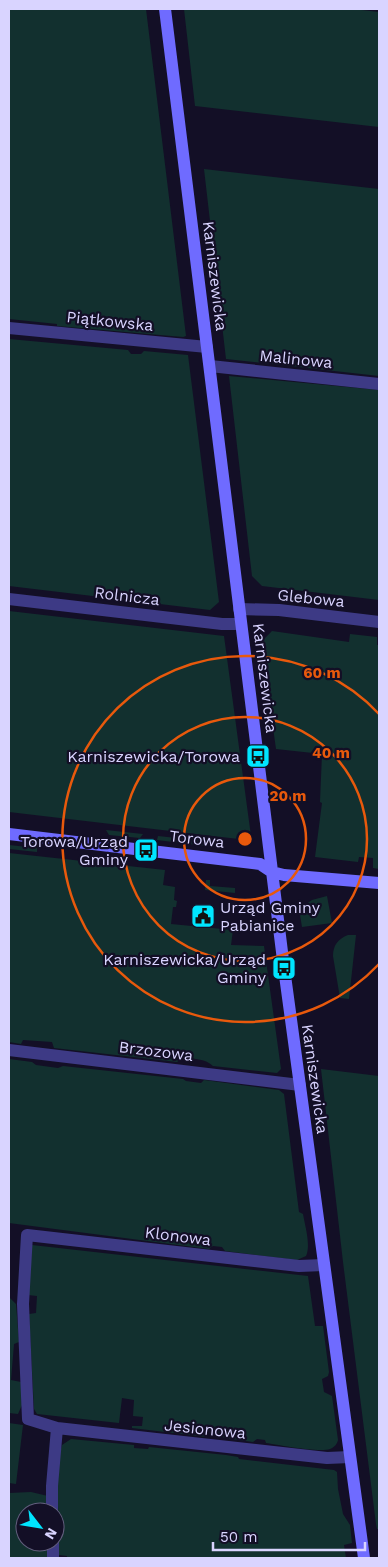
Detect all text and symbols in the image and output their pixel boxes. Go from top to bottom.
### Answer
street label: Karniszewicka [199,220,231,332]
street label: Piątkowska [66,307,154,335]
street label: Malinowa [259,346,333,372]
street label: Rolnicza [93,583,161,609]
street label: Glebowa [277,585,345,611]
street label: Karniszewicka [249,622,281,734]
text: 60 m [303,664,341,682]
bus stop icon: Karniszewicka/Torowa [245,743,271,769]
text: 40 m [312,744,350,762]
place label: Karniszewicka/Torowa [67,747,240,766]
text: 20 m [269,787,307,805]
street label: Torowa [168,826,226,852]
centre of rings [236,830,254,848]
place label: Torowa/Urząd Gminy [20,832,129,869]
bus stop icon: Torowa/Urząd Gminy [133,837,159,863]
place label: Urząd Gminy Pabianice [220,898,321,935]
public building icon: Urząd Gminy Pabianice [190,903,216,929]
place label: Karniszewicka/Urząd Gminy [103,950,267,987]
bus stop icon: Karniszewicka/Urząd Gminy [271,955,297,981]
street label: Karniszewicka [298,1023,332,1135]
street label: Brzozowa [118,1037,194,1065]
street label: Klonowa [144,1223,212,1249]
street label: Jesionowa [163,1415,247,1443]
north arrow [15,1502,65,1552]
scale bar [213,1520,366,1552]
text: N [42,1525,61,1542]
text: 50 m [220,1528,257,1546]

